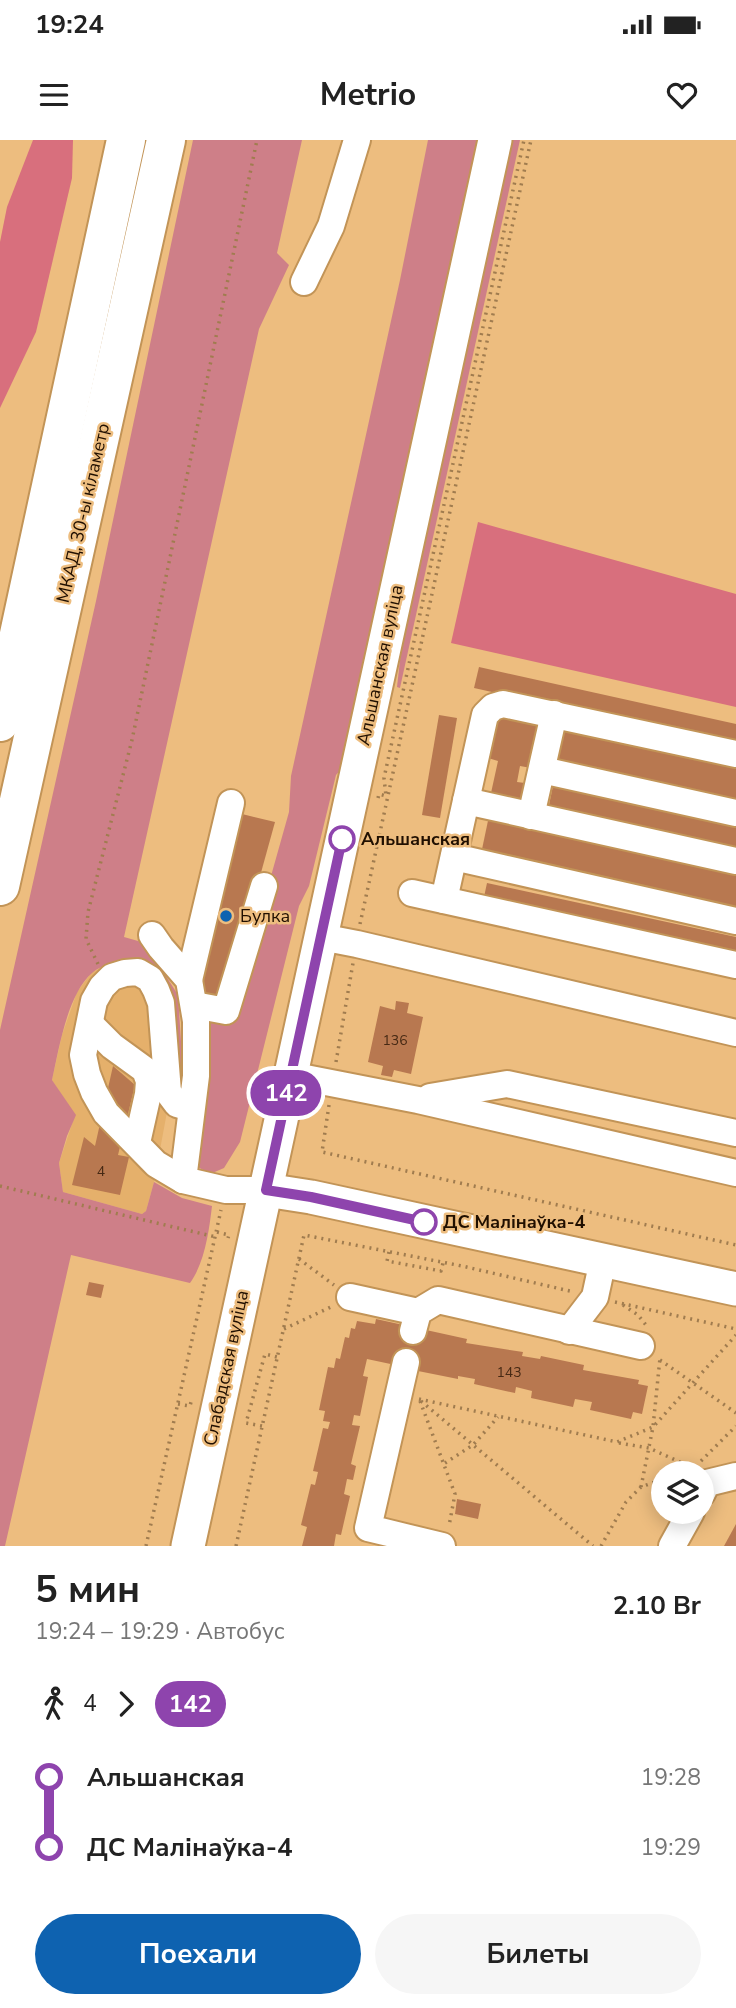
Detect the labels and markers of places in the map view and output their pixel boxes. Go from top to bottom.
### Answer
marker: Альшанская [329,826,355,852]
place label: Альшанская [361,827,470,851]
place label: Булка [240,904,290,928]
marker: Булка [218,908,234,924]
marker: ДС Малінаўка-4 [411,1209,437,1235]
place label: ДС Малінаўка-4 [443,1210,586,1234]

